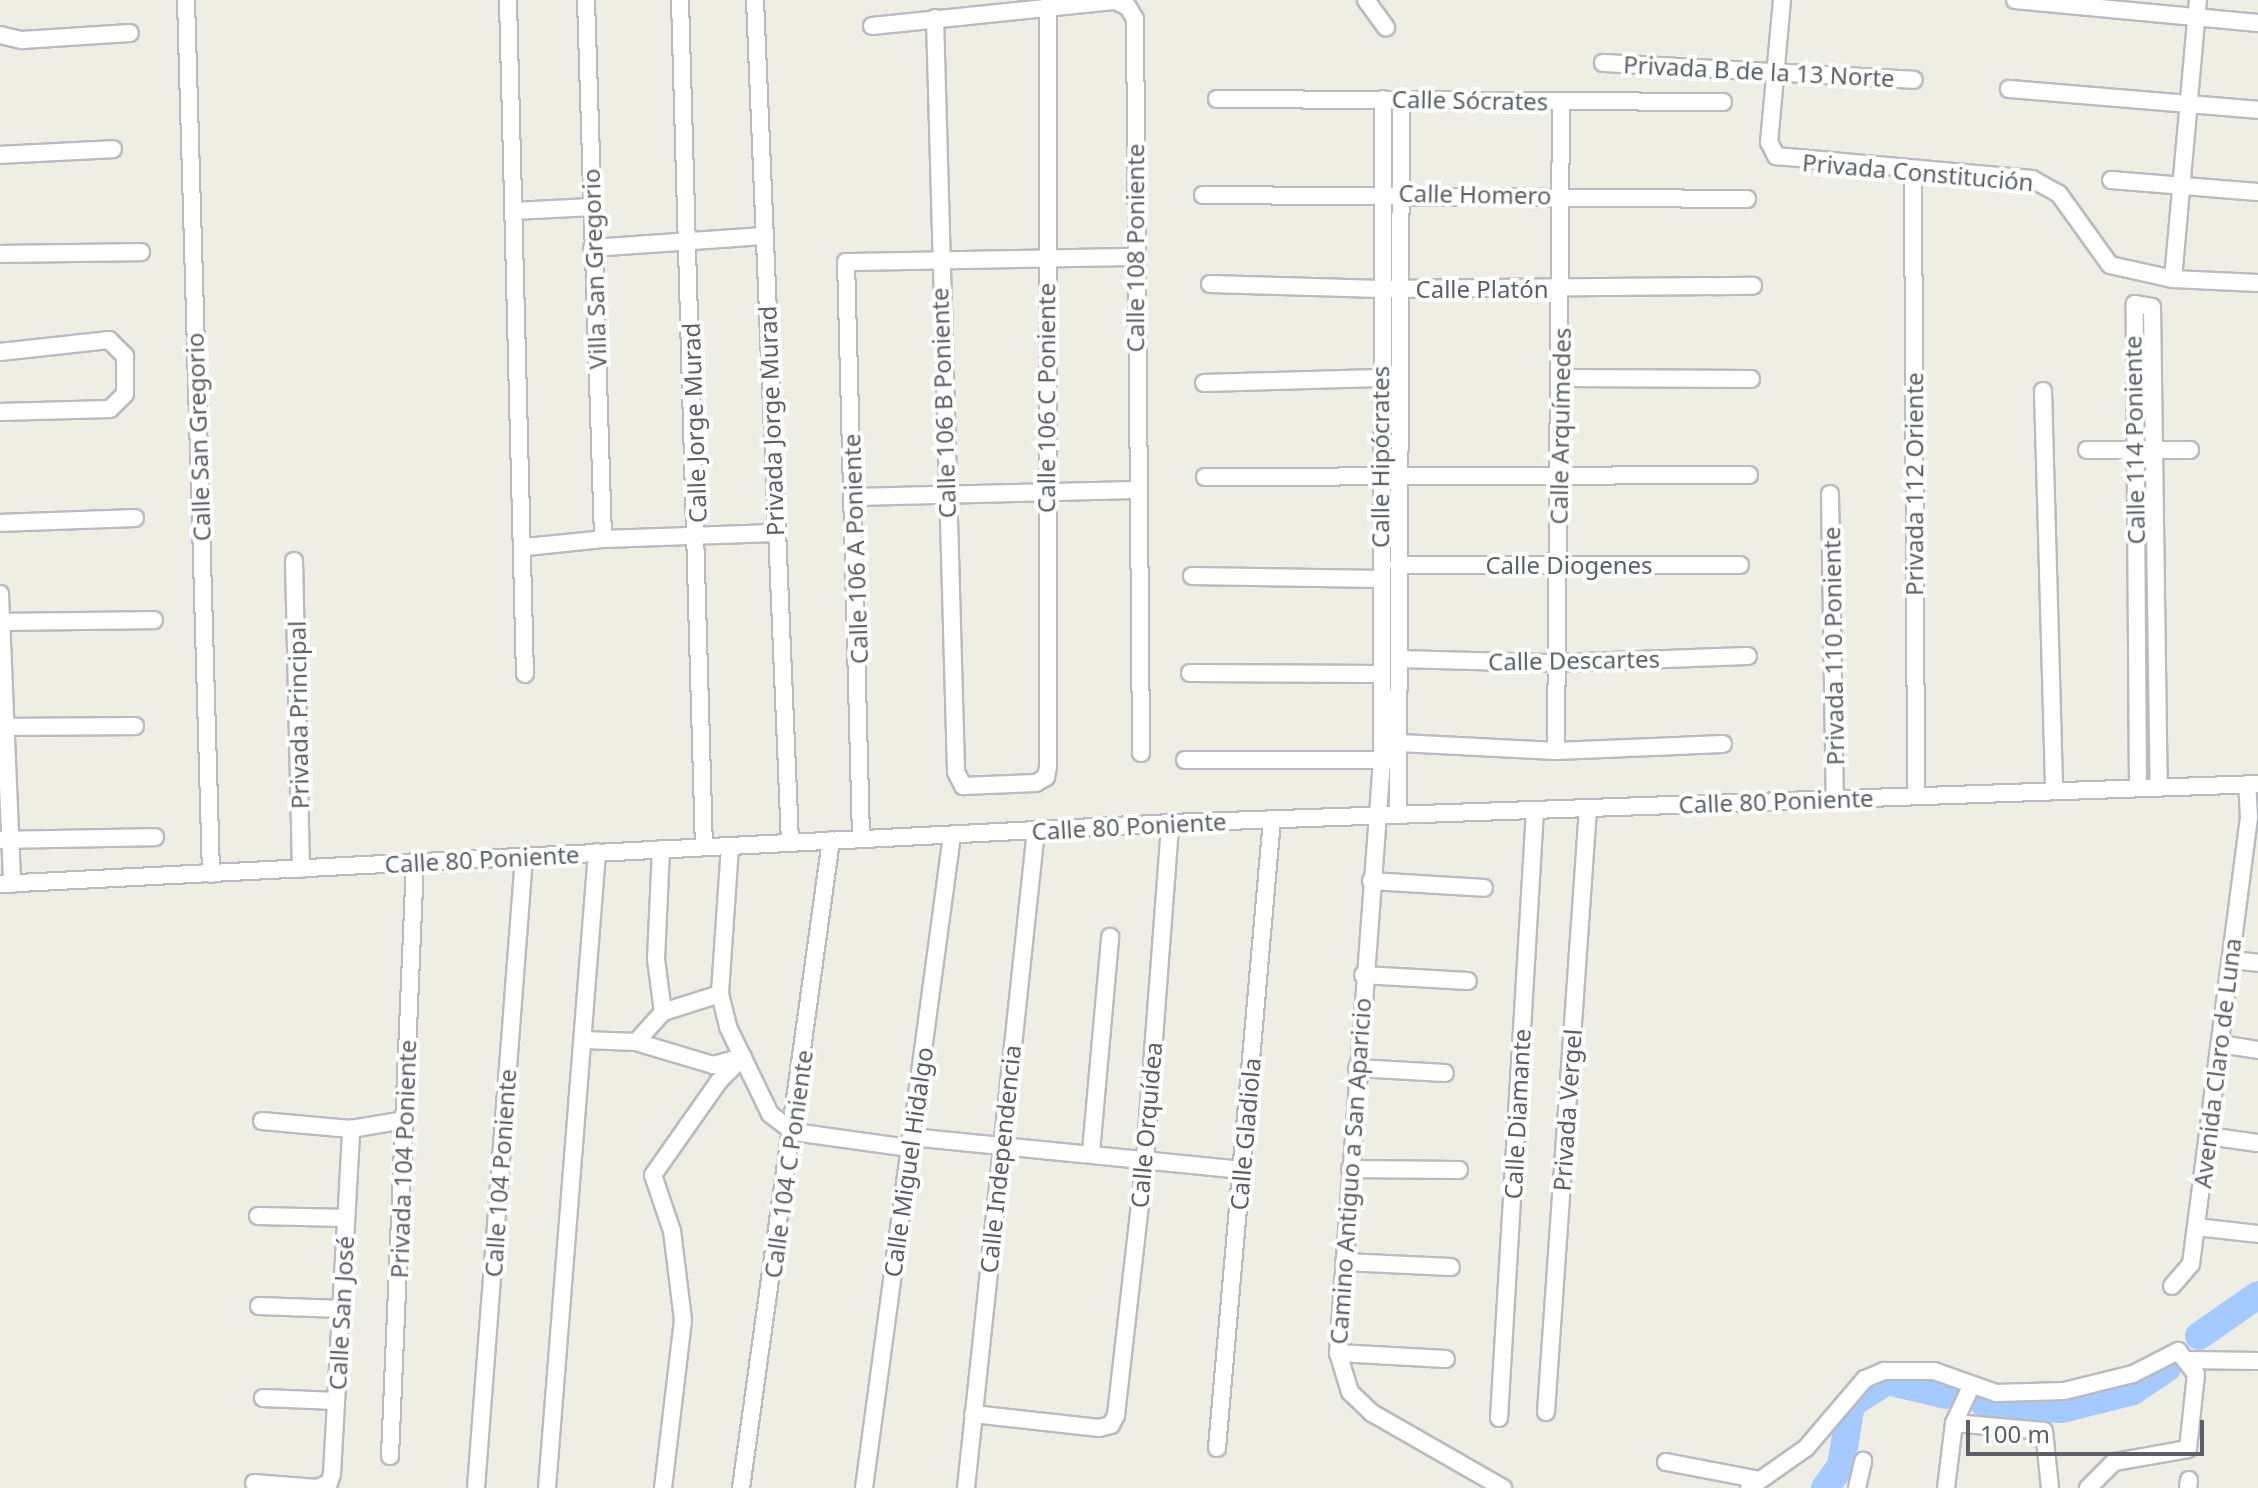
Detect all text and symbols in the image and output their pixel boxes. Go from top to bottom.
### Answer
street label: Privada B de la 13 Norte [1623,50,1895,92]
street label: Calle Sócrates [1391,84,1549,116]
street label: Calle 108 Poniente [1121,144,1149,352]
street label: Privada Constitución [1801,148,2035,196]
street label: Villa San Gregorio [576,168,612,370]
street label: Calle Homero [1398,178,1552,210]
street label: Calle Platón [1416,275,1548,303]
street label: Calle 106 C Poniente [1032,283,1060,513]
street label: Calle 106 B Poniente [925,287,961,519]
street label: Privada Jorge Murad [753,305,789,537]
street label: Calle Jorge Murad [676,322,712,524]
street label: Calle Arquímedes [1544,327,1576,525]
street label: Calle San Gregorio [180,332,216,542]
street label: Calle 114 Poniente [2118,335,2150,545]
street label: Calle Hipócrates [1366,366,1394,548]
street label: Privada 112 Oriente [1900,372,1928,596]
street label: Calle 106 A Poniente [837,433,873,665]
street label: Privada 110 Poniente [1817,526,1849,766]
street label: Calle Diogenes [1485,551,1653,579]
street label: Privada Principal [282,621,314,809]
street label: Calle Descartes [1488,644,1660,676]
street label: Calle 80 Poniente [1678,783,1874,819]
street label: Calle 80 Poniente [1031,807,1227,845]
street label: Calle 80 Poniente [384,840,580,878]
street label: Avenida Claro de Luna [2187,936,2247,1190]
street label: Camino Antiguo a San Aparicio [1324,997,1376,1345]
street label: Calle Diamante [1498,1028,1536,1200]
street label: Privada Vergel [1547,1028,1587,1192]
street label: Privada 104 Poniente [384,1039,422,1279]
street label: Calle Orquídea [1124,1041,1168,1209]
street label: Calle Independencia [974,1043,1026,1275]
street label: Calle Miguel Hidalgo [878,1045,938,1279]
street label: Calle 104 C Poniente [758,1048,818,1280]
street label: Calle Gladiola [1224,1057,1266,1211]
street label: Calle 104 Poniente [478,1068,522,1278]
street label: Calle San José [323,1235,359,1391]
scale bar [1970,1404,2208,1454]
text: 100 m [1980,1417,2050,1450]

